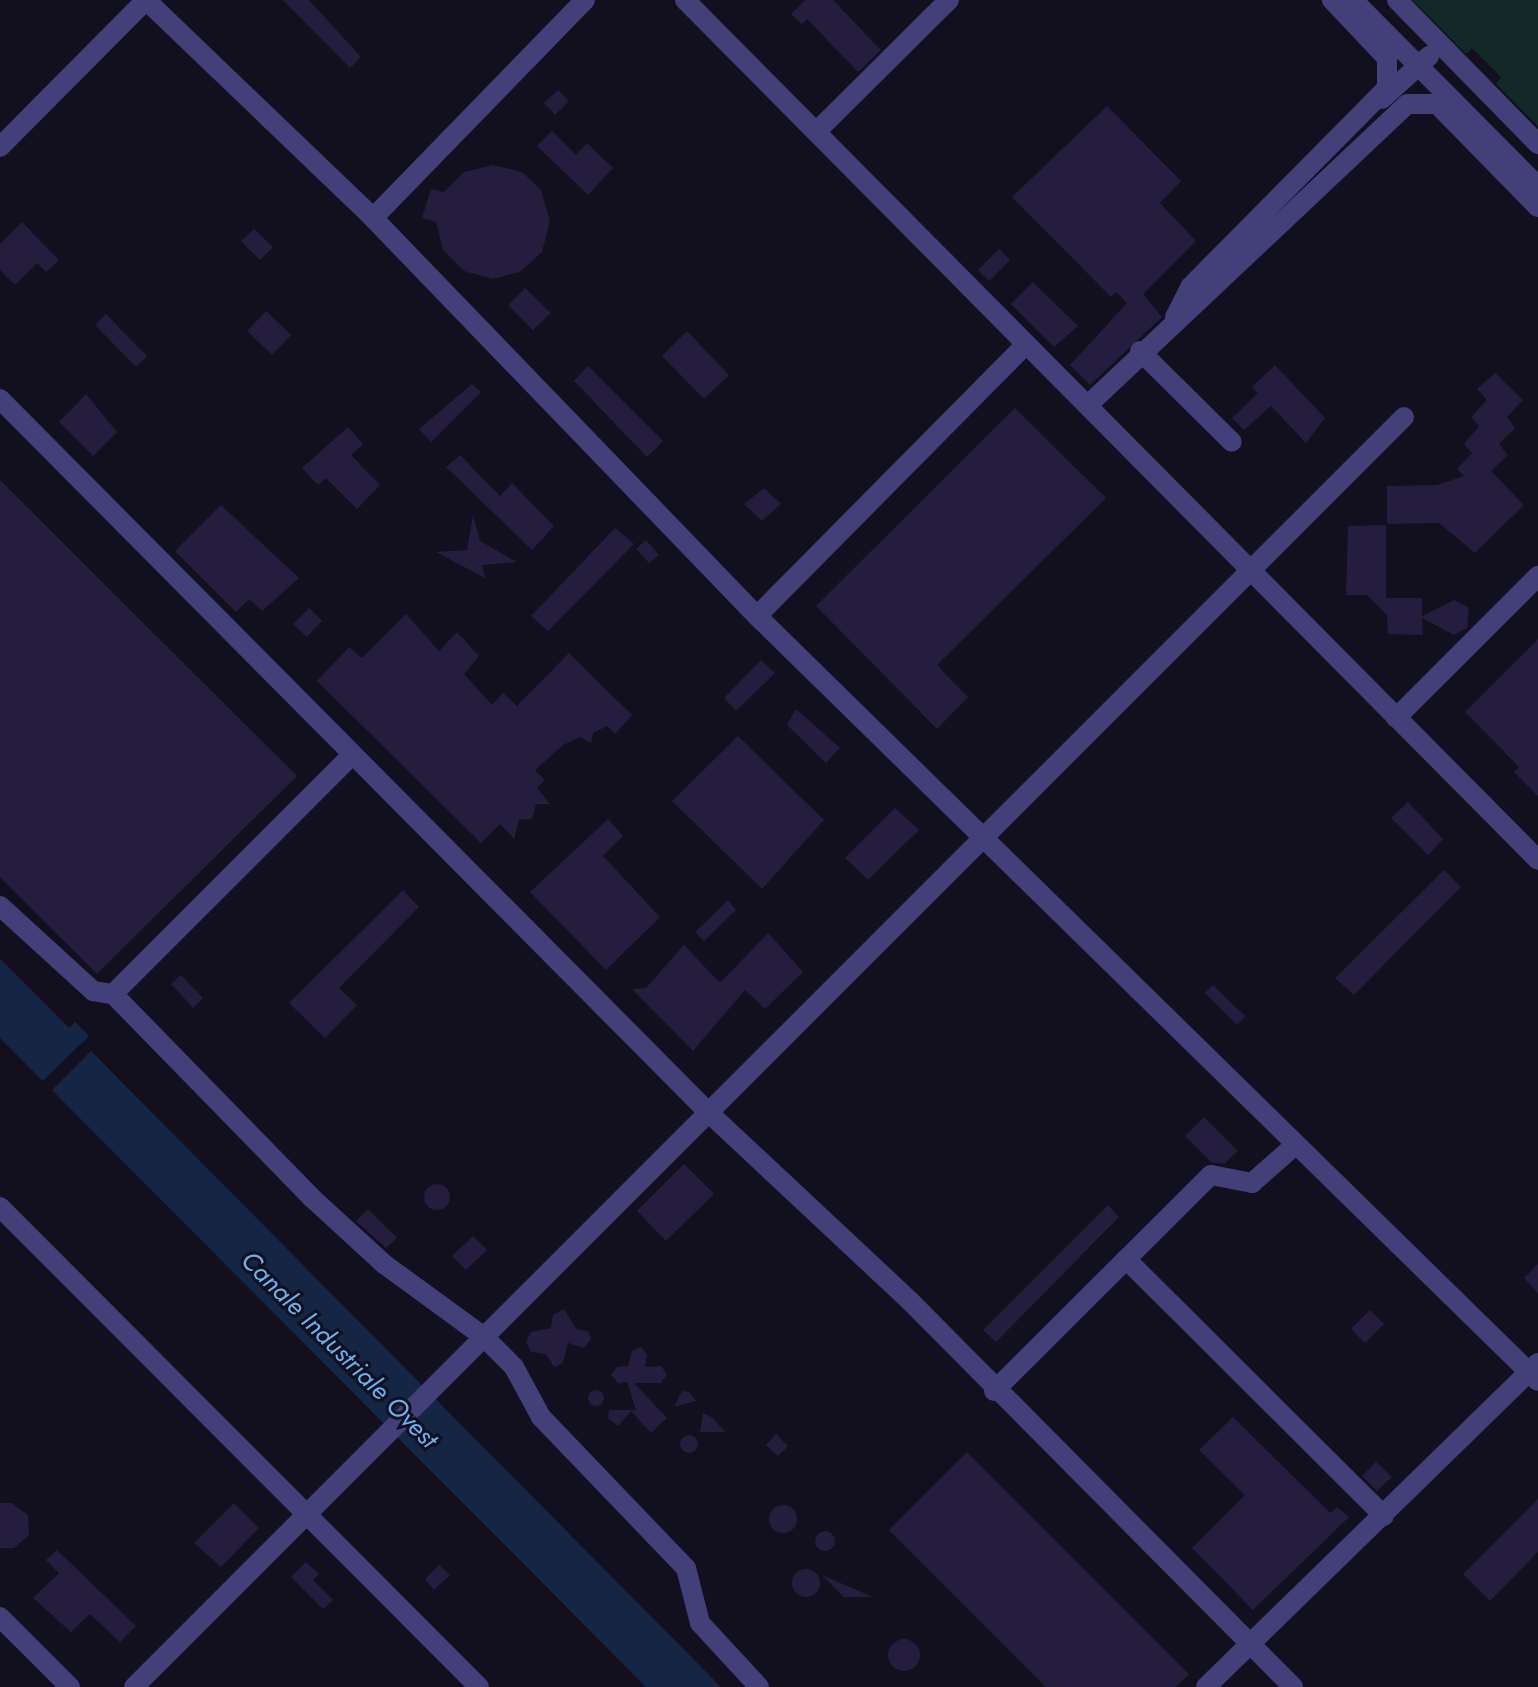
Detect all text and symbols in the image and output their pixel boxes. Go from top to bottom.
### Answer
water label: Canale Industriale Ovest [234,1245,444,1455]

